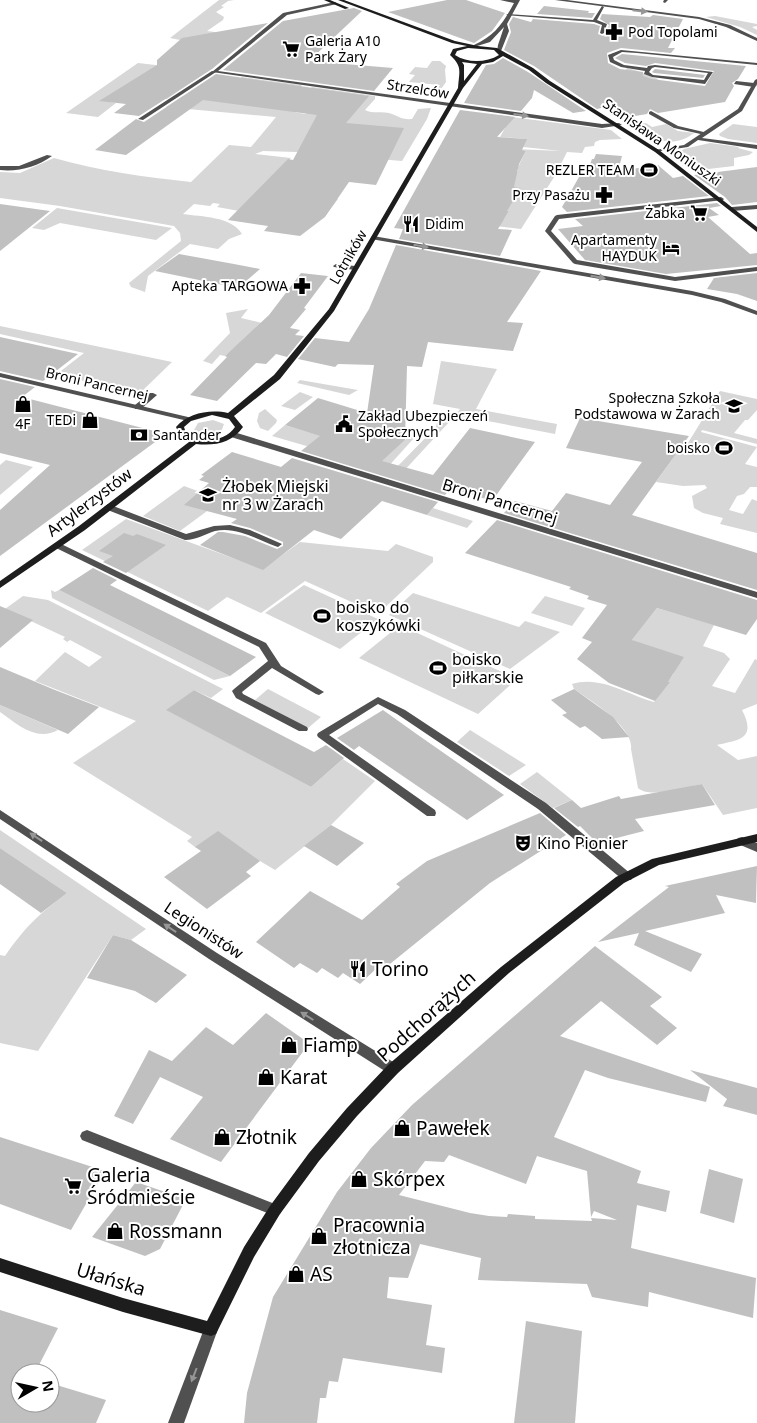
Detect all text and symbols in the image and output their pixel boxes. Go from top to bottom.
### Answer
one-way arrow [632,7,648,15]
pharmacy icon: Pod Topolami [604,22,624,42]
place label: Pod Topolami [628,22,718,41]
place label: Galeria A10 Park Żary [305,31,380,66]
supermarket icon: Galeria A10 Park Żary [281,39,301,59]
street label: Strzelców [386,74,450,103]
street label: Stanisława Moniuszki [599,94,725,190]
one-way arrow [513,111,529,119]
place label: REZLER TEAM [546,160,635,179]
sports icon: REZLER TEAM [639,160,659,180]
place label: Przy Pasażu [512,185,590,204]
pharmacy icon: Przy Pasażu [594,185,614,205]
place label: Żabka [645,203,685,222]
supermarket icon: Żabka [689,203,709,223]
restaurant icon: Didim [401,214,421,234]
place label: Didim [425,214,464,233]
street label: Lotników [324,226,371,287]
place label: Apartamenty HAYDUK [571,230,658,265]
hotel icon: Apartamenty HAYDUK [661,238,681,258]
one-way arrow [413,243,429,251]
one-way arrow [591,273,607,281]
place label: Apteka TARGOWA [172,276,288,295]
pharmacy icon: Apteka TARGOWA [292,276,312,296]
street label: Broni Pancernej [44,363,150,405]
place label: Społeczna Szkoła Podstawowa w Żarach [574,388,720,423]
shop icon: 4F [13,394,33,414]
school or university icon: Społeczna Szkoła Podstawowa w Żarach [724,396,744,416]
place label: Zakład Ubezpieczeń Społecznych [358,406,488,441]
place label: TEDi [47,410,76,429]
shop icon: TEDi [80,410,100,430]
place label: 4F [15,414,31,433]
public building icon: Zakład Ubezpieczeń Społecznych [334,414,354,434]
bank icon: Santander [129,425,149,445]
place label: Santander [153,425,221,444]
place label: boisko [667,438,710,457]
sports icon: boisko [714,438,734,458]
street label: Artylerzystów [42,462,137,541]
street label: Broni Pancernej [440,473,560,529]
place label: Żłobek Miejski nr 3 w Żarach [222,475,329,515]
school or university icon: Żłobek Miejski nr 3 w Żarach [198,485,218,505]
place label: boisko do koszykówki [336,596,421,636]
sports icon: boisko do koszykówki [312,606,332,626]
place label: boisko piłkarskie [452,648,524,688]
sports icon: boisko piłkarskie [428,658,448,678]
one-way arrow [29,832,42,842]
place label: Kino Pionier [537,832,628,854]
theatre icon: Kino Pionier [513,833,533,853]
street label: Legionistów [160,896,248,964]
one-way arrow [164,923,177,933]
place label: Torino [372,956,429,982]
restaurant icon: Torino [348,959,368,979]
street label: Podchorążych [371,965,481,1067]
one-way arrow [300,1011,314,1020]
place label: Fiamp [303,1032,358,1058]
shop icon: Fiamp [279,1035,299,1055]
place label: Karat [280,1064,328,1090]
shop icon: Karat [256,1067,276,1087]
place label: Pawełek [416,1115,490,1141]
shop icon: Pawełek [392,1118,412,1138]
place label: Złotnik [236,1124,297,1150]
shop icon: Złotnik [212,1127,232,1147]
place label: Galeria Śródmieście [87,1162,195,1210]
place label: Skórpex [373,1166,445,1192]
shop icon: Skórpex [349,1169,369,1189]
supermarket icon: Galeria Śródmieście [63,1176,83,1196]
place label: Pracownia złotnicza [333,1212,425,1260]
place label: Rossmann [129,1218,222,1244]
shop icon: Rossmann [105,1221,125,1241]
shop icon: Pracownia złotnicza [309,1226,329,1246]
street label: Ułańska [73,1256,149,1302]
place label: AS [310,1261,333,1287]
shop icon: AS [286,1264,306,1284]
north arrow [10,1363,60,1413]
one-way arrow [190,1367,197,1382]
text: N [38,1379,59,1393]

